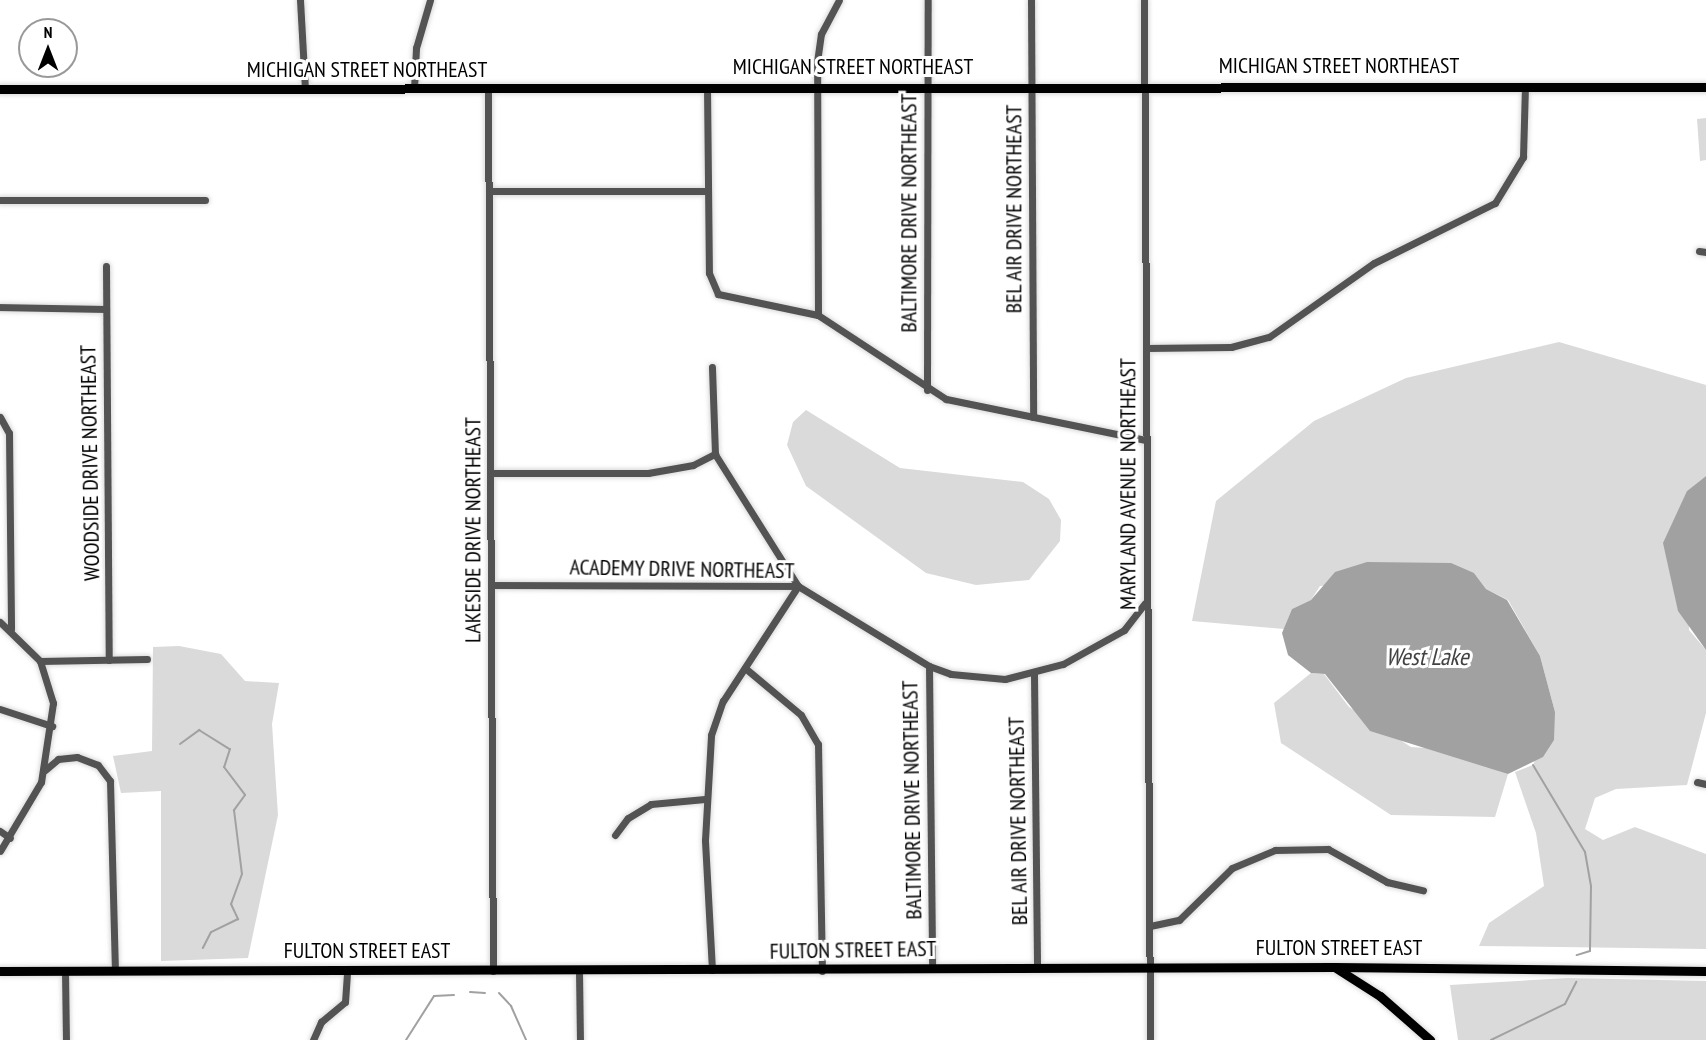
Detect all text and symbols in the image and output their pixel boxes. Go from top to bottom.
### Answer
north arrow [18,18,78,78]
text: N [44,22,52,42]
street label: MICHIGAN STREET NORTHEAST [1218,53,1460,79]
street label: MICHIGAN STREET NORTHEAST [732,54,974,80]
street label: MICHIGAN STREET NORTHEAST [246,57,488,83]
street label: BALTIMORE DRIVE NORTHEAST [896,93,922,333]
street label: BEL AIR DRIVE NORTHEAST [1001,104,1027,314]
street label: WOODSIDE DRIVE NORTHEAST [75,345,105,581]
street label: MARYLAND AVENUE NORTHEAST [1115,358,1141,610]
street label: LAKESIDE DRIVE NORTHEAST [460,417,486,643]
street label: ACADEMY DRIVE NORTHEAST [569,554,795,584]
water label: West Lake [1385,643,1469,671]
street label: BALTIMORE DRIVE NORTHEAST [897,680,927,920]
street label: BEL AIR DRIVE NORTHEAST [1003,716,1033,926]
street label: FULTON STREET EAST [769,935,937,965]
street label: FULTON STREET EAST [1255,935,1423,961]
street label: FULTON STREET EAST [283,938,451,964]

